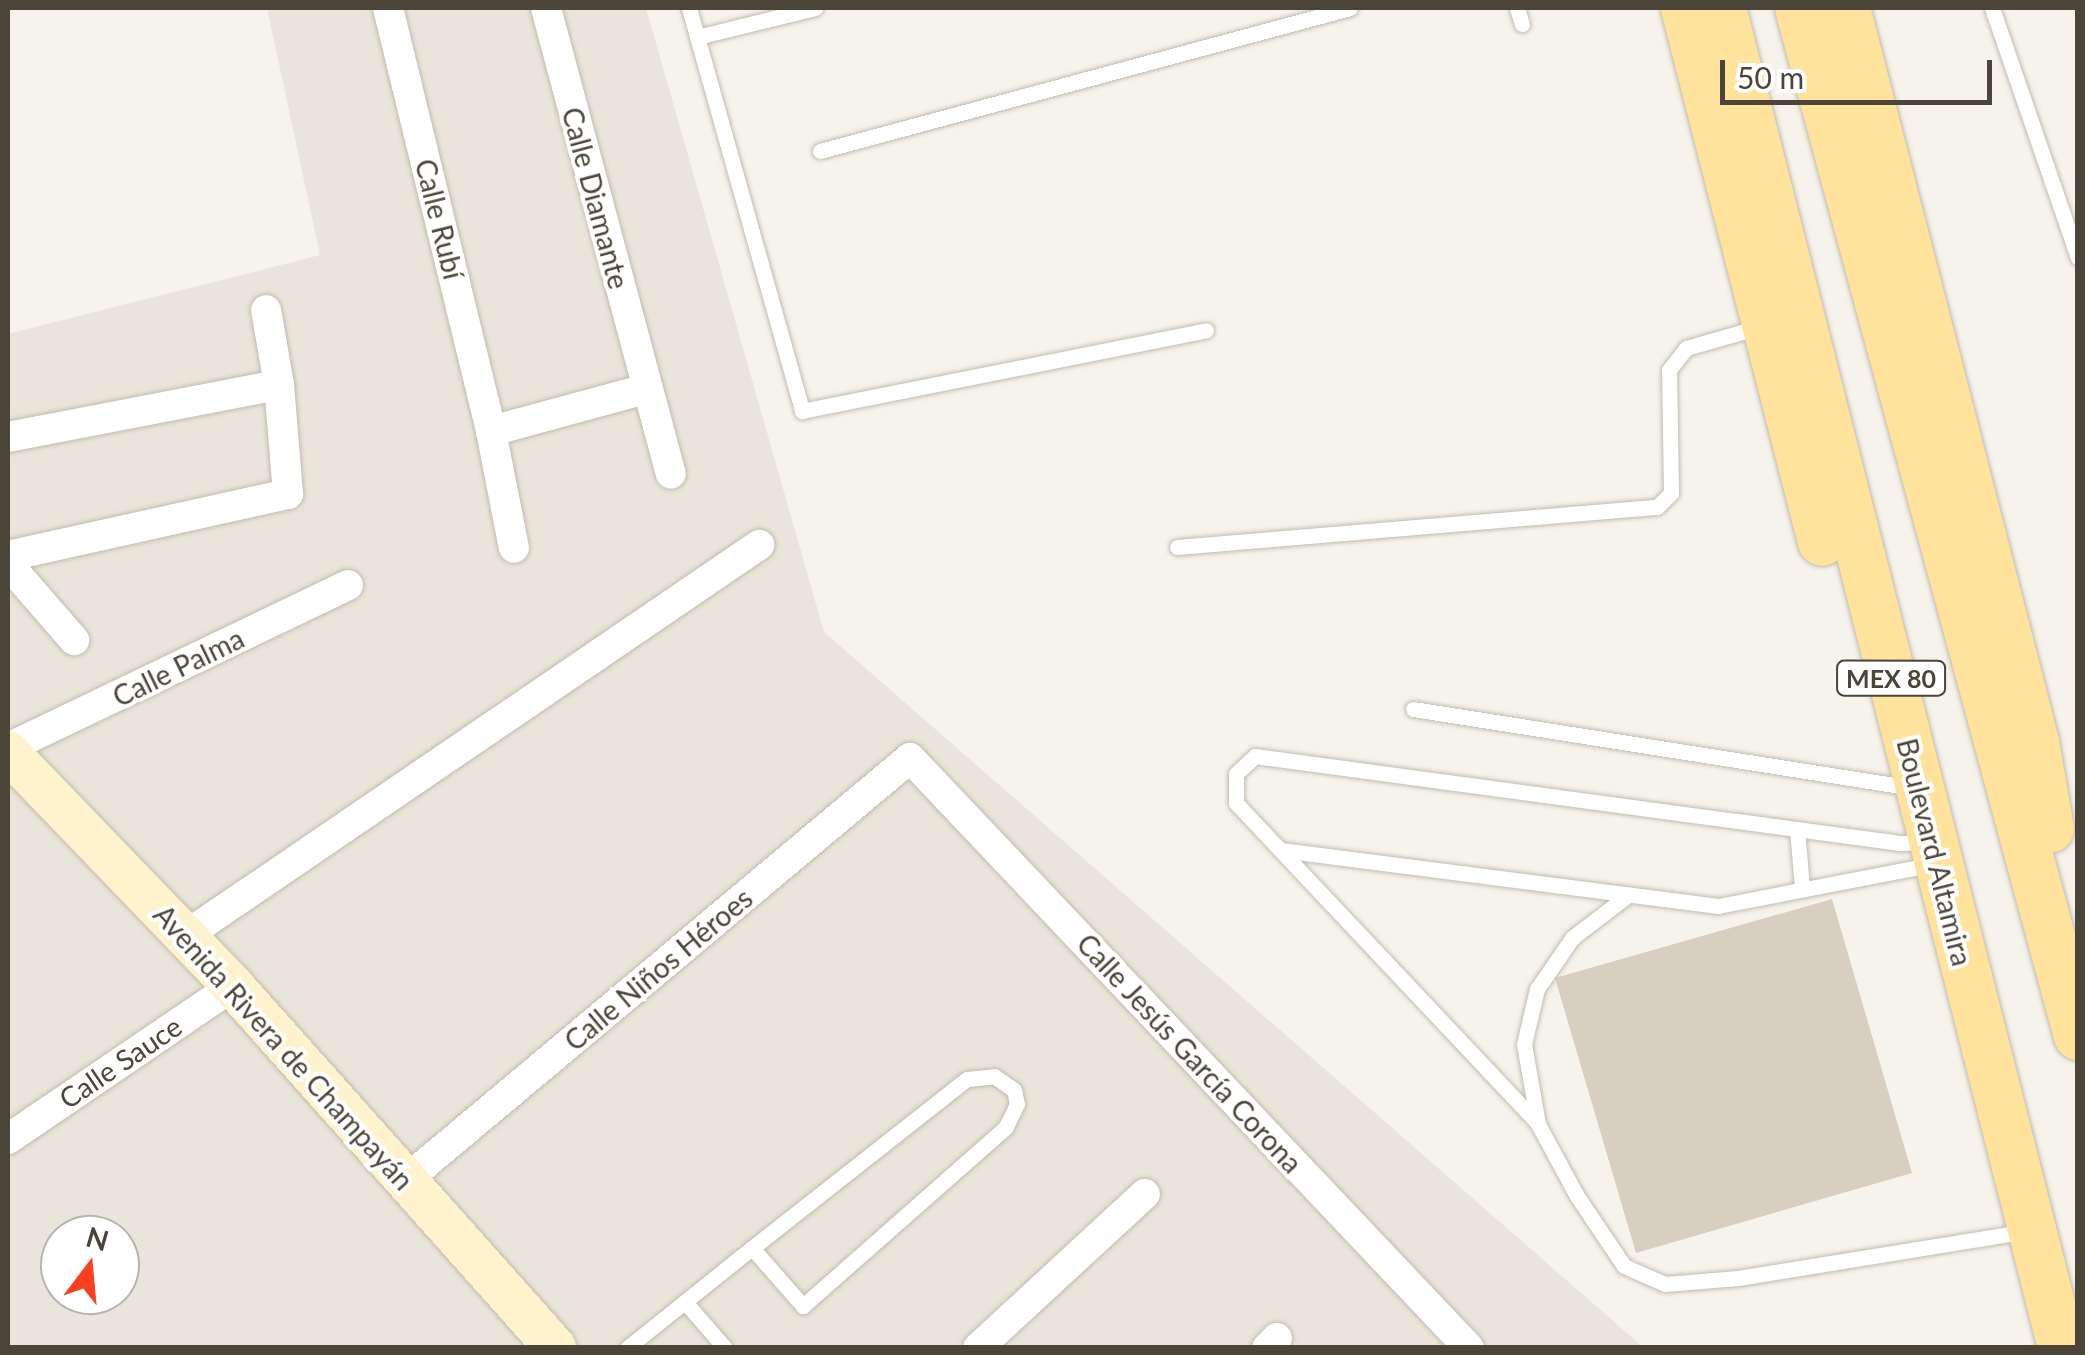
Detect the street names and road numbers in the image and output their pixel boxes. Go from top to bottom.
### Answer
street label: Calle Diamante [556,104,636,292]
street label: Calle Rubí [409,155,471,283]
street label: Calle Palma [107,621,249,713]
road number: MEX 80 [1836,658,1946,698]
street label: Boulevard Altamira [1890,734,1980,970]
street label: Calle Niños Héroes [557,881,759,1057]
street label: Avenida Rivera de Champayán [147,898,421,1196]
street label: Calle Jesús García Corona [1070,926,1310,1180]
street label: Calle Sauce [52,1009,188,1115]

